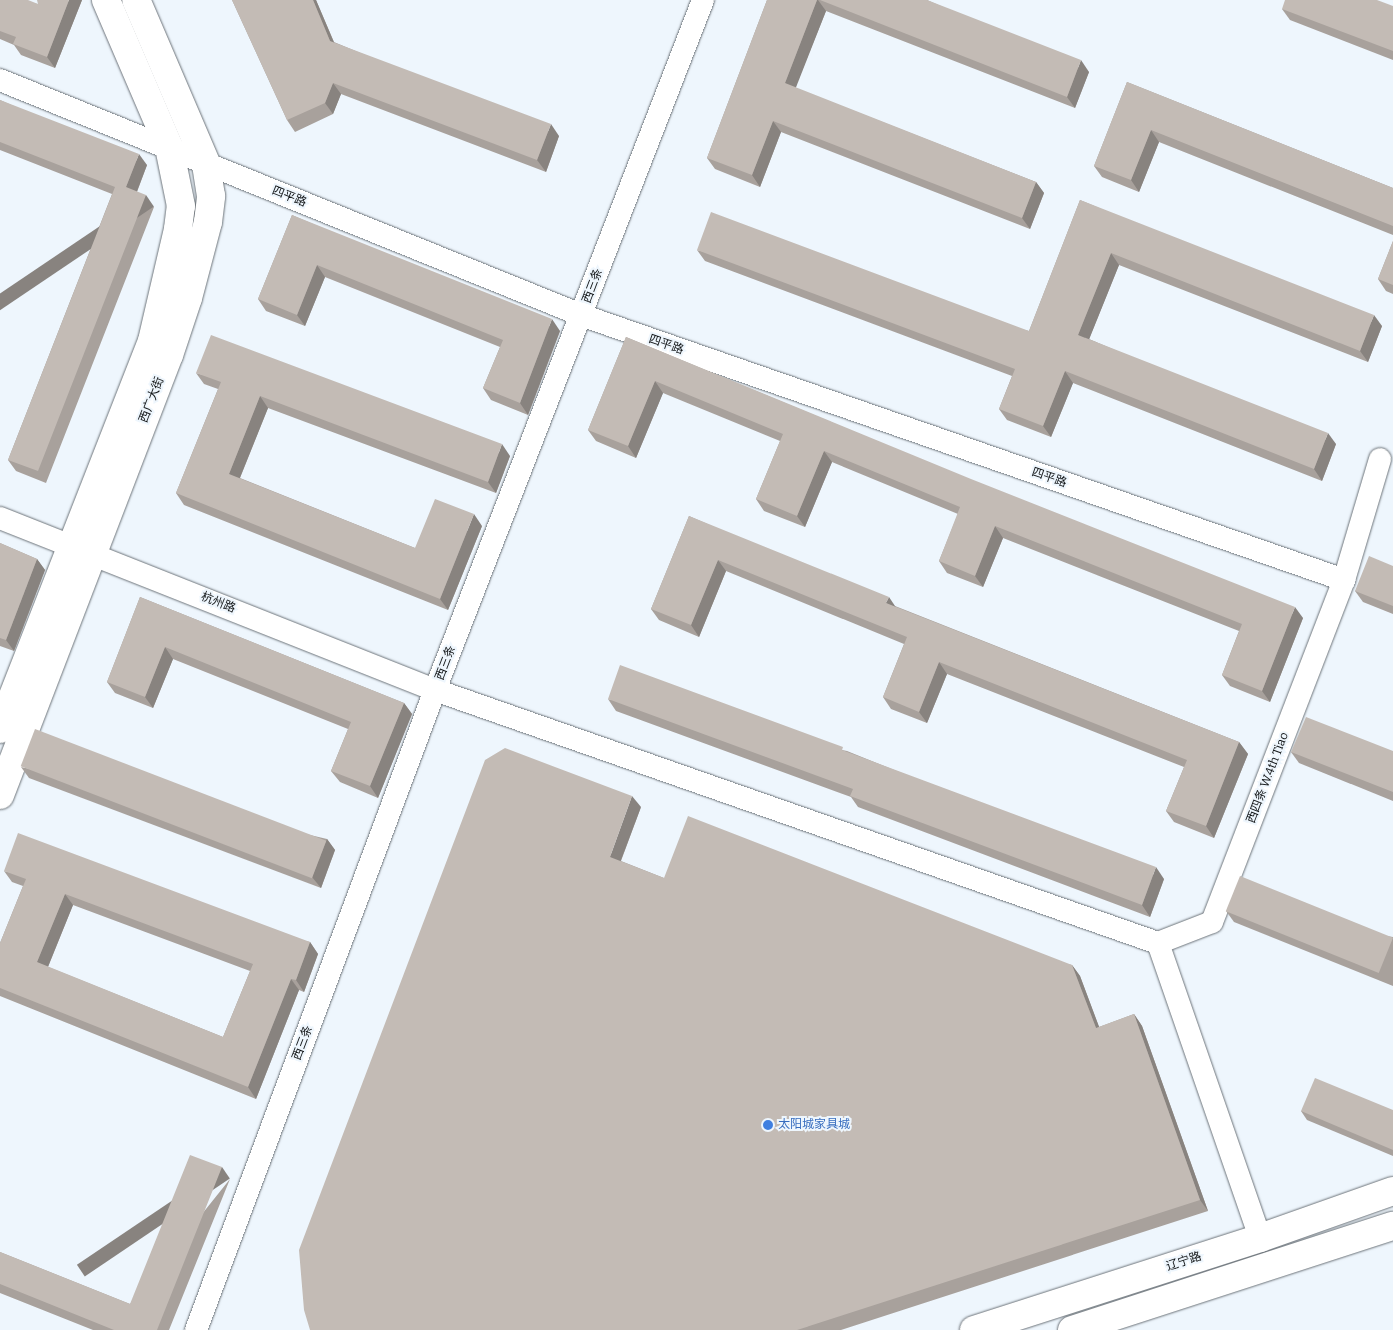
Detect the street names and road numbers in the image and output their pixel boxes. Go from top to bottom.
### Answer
street label: 四平路 [270,184,308,210]
street label: 西三条 [580,267,606,305]
street label: 四平路 [647,332,685,358]
street label: 西广大街 [137,375,167,425]
street label: 四平路 [1030,465,1068,491]
street label: 杭州路 [199,590,237,616]
street label: 西三条 [433,644,459,682]
street label: 西四条 W.4th Tiao [1244,730,1292,826]
street label: 西三条 [290,1024,316,1062]
street label: 辽宁路 [1165,1250,1203,1274]

